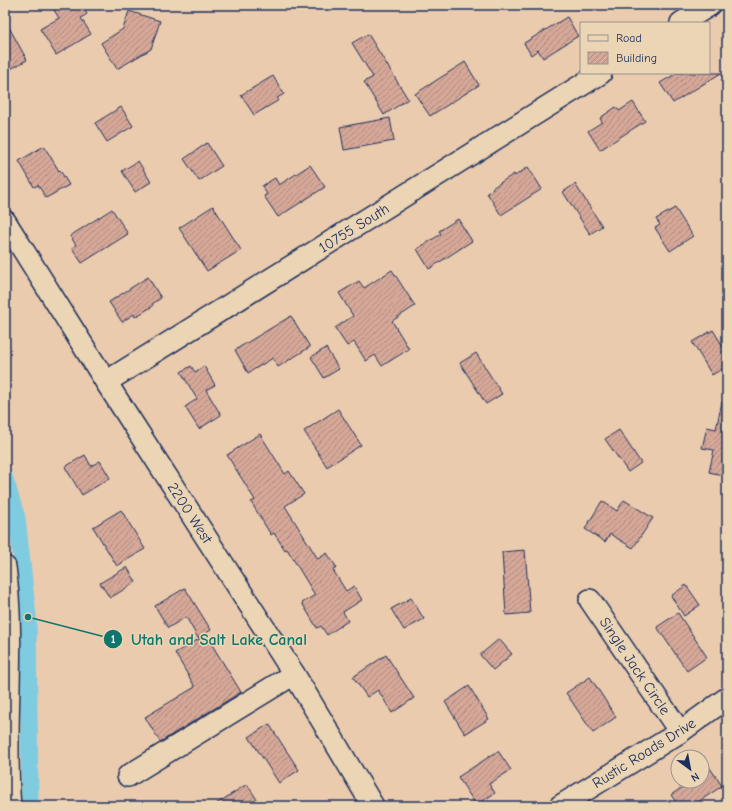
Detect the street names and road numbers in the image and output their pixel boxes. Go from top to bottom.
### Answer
street label: 10755 South [315,199,393,257]
street label: 2200 West [164,479,217,547]
street label: Single Jack Circle [596,614,675,719]
street label: Rustic Roads Drive [589,714,700,792]

